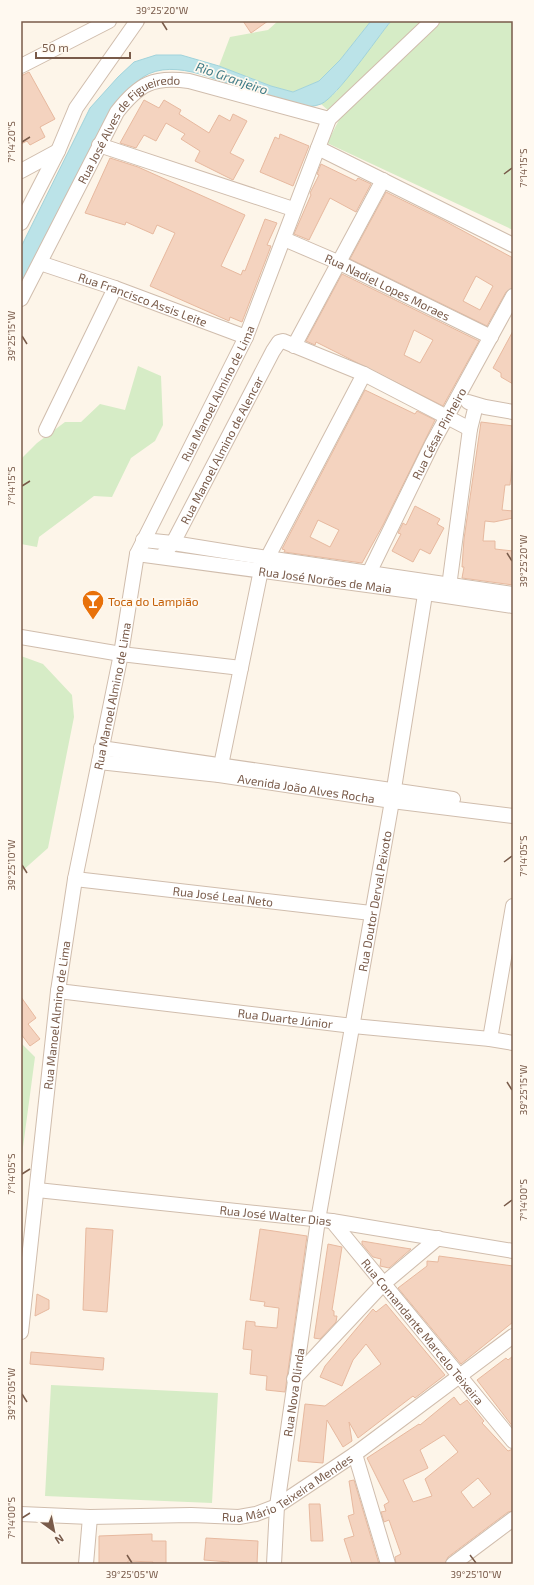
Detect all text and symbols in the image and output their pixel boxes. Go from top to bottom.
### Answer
text: 39°25'20"W [136,4,189,16]
scale bar [36,34,130,60]
text: 50 m [42,40,69,54]
water label: Rio Granjeiro [194,58,270,98]
street label: Rua José Alves de Figueiredo [74,73,181,186]
text: 7°14'20"S [5,121,17,163]
text: 7°14'15"S [517,148,529,188]
street label: Rua Nadiel Lopes Moraes [323,250,452,323]
street label: Rua Francisco Assis Leite [77,269,209,329]
text: 39°25'15"W [5,310,17,361]
street label: Rua Manoel Almino de Lima [178,323,257,463]
street label: Rua Manoel Almino de Alencar [177,373,266,526]
street label: Rua César Pinheiro [409,385,469,482]
text: 7°14'15"S [5,466,17,506]
text: 39°25'20"W [517,534,529,587]
street label: Rua José Norões de Maia [258,563,393,595]
bar icon: Toca do Lampião [80,588,106,621]
place label: Toca do Lampião [108,594,199,608]
street label: Rua Manoel Almino de Lima [91,621,133,771]
street label: Avenida João Alves Rocha [237,771,376,805]
street label: Rua Doutor Derval Peixoto [355,829,394,972]
text: 7°14'05"S [517,835,529,877]
text: 39°25'10"W [5,839,17,891]
street label: Rua José Leal Neto [172,883,274,909]
street label: Rua Manoel Almino de Lima [40,940,73,1090]
street label: Rua Duarte Júnior [237,1005,334,1031]
text: 39°25'15"W [517,1064,529,1115]
text: 7°14'05"S [5,1153,17,1195]
text: 7°14'00"S [517,1179,529,1221]
street label: Rua José Walter Dias [219,1202,332,1228]
street label: Rua Comandante Marcelo Teixeira [359,1256,487,1407]
street label: Rua Nova Olinda [280,1347,307,1437]
text: 39°25'05"W [5,1367,17,1420]
street label: Rua Mário Teixeira Mendes [222,1451,355,1524]
text: 7°14'00"S [5,1497,17,1539]
north arrow [34,1511,74,1551]
text: N [53,1532,67,1547]
text: 39°25'05"W [106,1568,159,1580]
text: 39°25'10"W [451,1568,502,1580]

